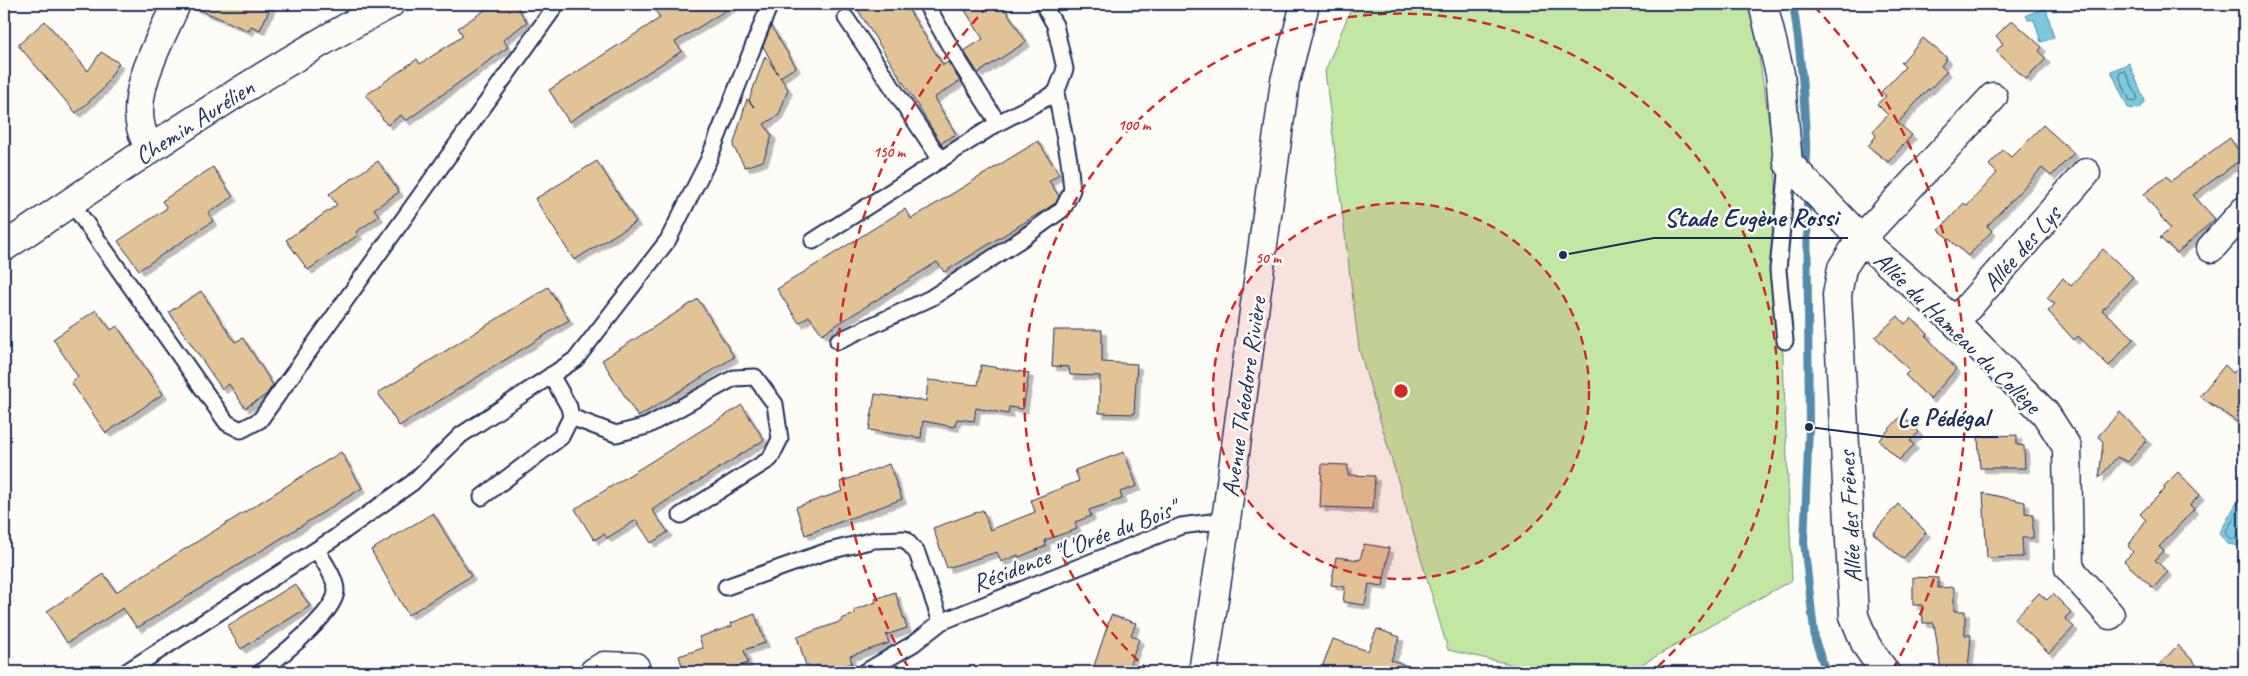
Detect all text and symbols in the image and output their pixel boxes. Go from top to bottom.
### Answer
street label: Chemin Aurélien [129,71,261,172]
text: 100 m [1118,116,1152,135]
text: 150 m [873,143,907,162]
callout: Stade Eugène Rossi [1654,197,1848,238]
street label: Allée des Lys [1976,197,2069,298]
text: Stade Eugène Rossi [1664,201,1842,234]
street label: Allée du Hameau du Collège [1867,245,2049,422]
text: 50 m [1255,249,1282,268]
street label: Avenue Théodore Rivière [1214,293,1274,499]
centre of rings [1392,382,1410,400]
callout: Le Pédégal [1887,396,1998,437]
text: Le Pédégal [1897,401,1993,434]
street label: Allée des Frênes [1830,448,1869,584]
street label: Résidence "L'Orée du Bois" [968,490,1186,600]

